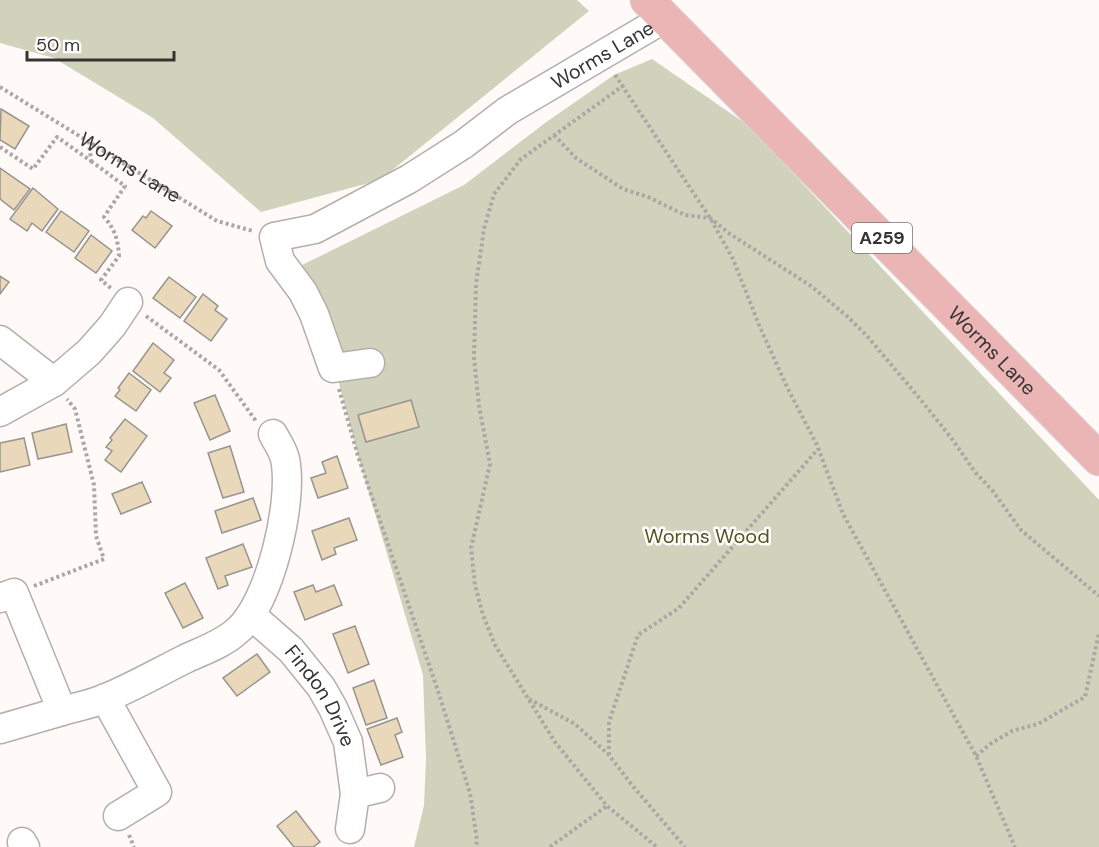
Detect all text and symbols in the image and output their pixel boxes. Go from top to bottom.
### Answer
street label: Worms Lane [546,14,659,95]
scale bar [27,24,174,62]
text: 50 m [36,33,80,57]
street label: Worms Lane [74,126,186,209]
road number: A259 [852,223,912,253]
street label: Worms Lane [943,300,1042,401]
park label: Worms Wood [644,523,770,549]
street label: Findon Drive [279,640,361,751]

